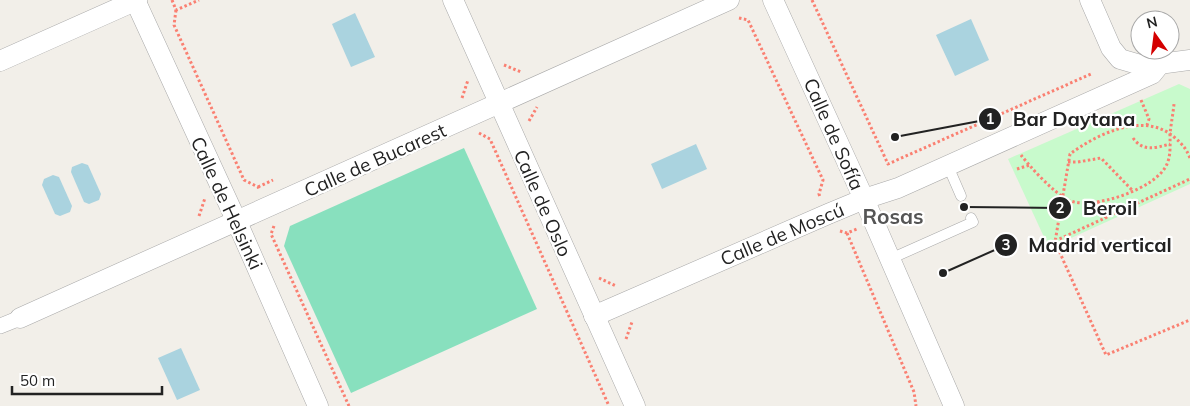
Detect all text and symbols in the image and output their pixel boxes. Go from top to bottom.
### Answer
north arrow [1130,10,1180,60]
text: N [1145,12,1159,32]
street label: Calle de Sofía [799,74,869,194]
callout: Bar Daytana [978,101,1146,136]
text: Bar Daytana [1013,106,1135,131]
text: 1 [985,109,995,128]
street label: Calle de Bucarest [300,118,450,202]
street label: Calle de Helsinki [186,133,268,273]
street label: Calle de Oslo [509,146,577,260]
callout: Beroil [1047,190,1147,225]
text: Beroil [1083,195,1137,220]
street label: Calle de Moscú [717,197,847,271]
text: 2 [1055,198,1065,217]
district label: Rosas [863,203,923,229]
callout: Madrid vertical [994,228,1182,263]
text: Madrid vertical [1028,232,1172,257]
text: 3 [1001,235,1011,254]
scale bar [12,364,162,396]
text: 50 m [20,371,55,390]

